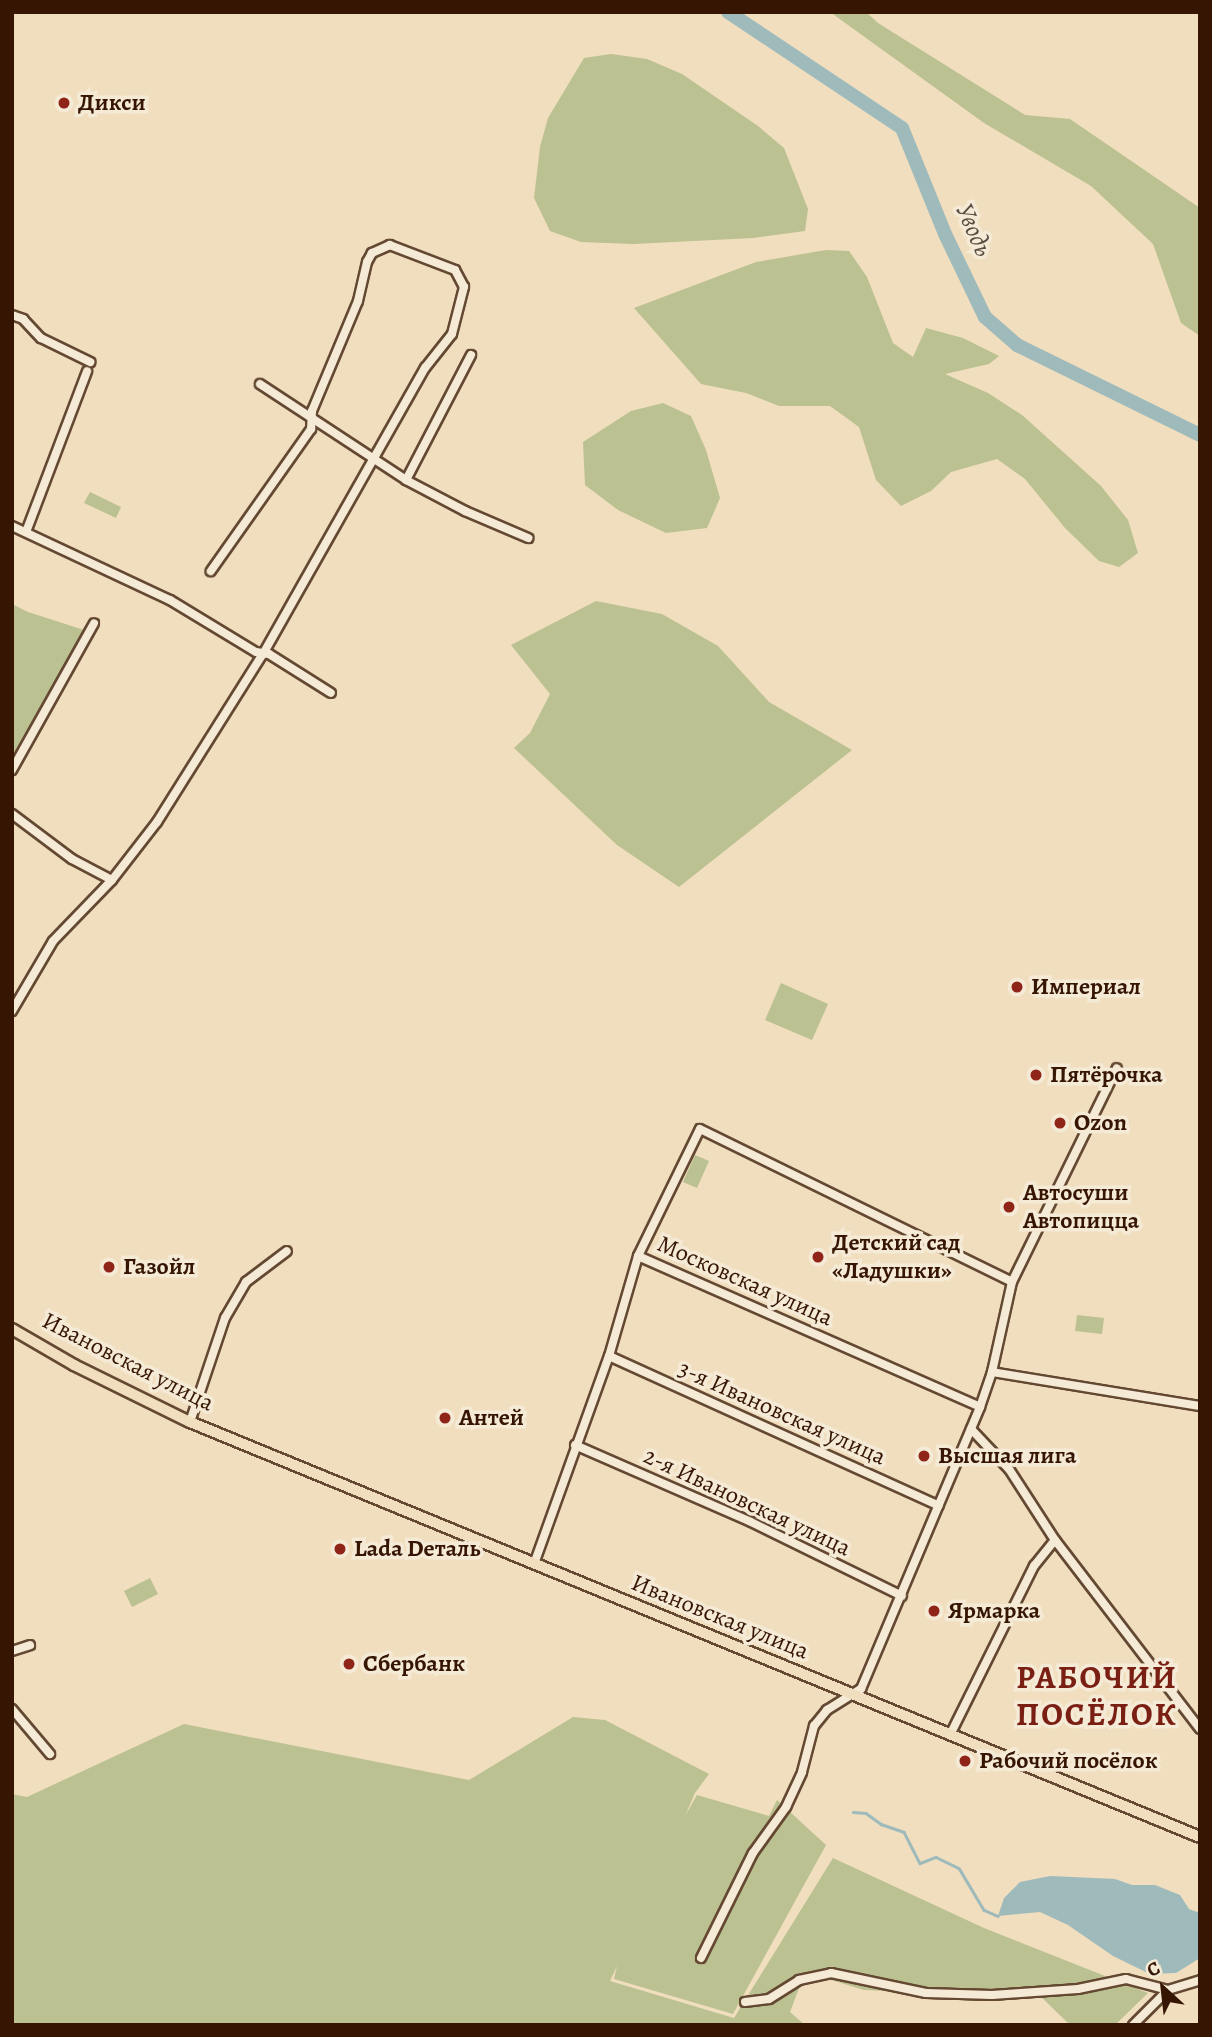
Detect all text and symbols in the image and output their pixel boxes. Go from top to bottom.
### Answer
place label: Дикси [78,89,146,117]
marker: Дикси [56,95,72,111]
water label: Уводь [949,199,999,261]
place label: Империал [1031,973,1141,1001]
marker: Империал [1009,979,1025,995]
place label: Пятёрочка [1050,1061,1163,1089]
marker: Пятёрочка [1028,1067,1044,1083]
place label: Ozon [1074,1109,1127,1137]
marker: Ozon [1052,1115,1068,1131]
place label: Автосуши Автопицца [1023,1179,1139,1235]
marker: Автосуши Автопицца [1001,1199,1017,1215]
street label: Московская улица [653,1229,837,1333]
place label: Детский сад «Ладушки» [832,1229,960,1285]
marker: Детский сад «Ладушки» [810,1249,826,1265]
place label: Газойл [123,1253,195,1281]
marker: Газойл [101,1259,117,1275]
street label: Ивановская улица [37,1306,219,1418]
street label: 3-я Ивановская улица [674,1354,890,1472]
place label: Антей [459,1404,524,1432]
marker: Антей [437,1410,453,1426]
street label: 2-я Ивановская улица [639,1441,855,1563]
place label: Высшая лига [938,1442,1076,1470]
marker: Высшая лига [916,1448,932,1464]
place label: Lada Dеталь [354,1535,480,1563]
marker: Lada Dеталь [332,1541,348,1557]
street label: Ивановская улица [627,1568,813,1666]
place label: Ярмарка [948,1597,1040,1625]
marker: Ярмарка [926,1603,942,1619]
place label: Сбербанк [363,1650,465,1678]
marker: Сбербанк [341,1656,357,1672]
district label: РАБОЧИЙ ПОСЁЛОК [1017,1659,1177,1734]
place label: Рабочий посёлок [979,1747,1158,1775]
marker: Рабочий посёлок [957,1753,973,1769]
north arrow [1128,1953,1198,2023]
text: С [1142,1955,1165,1984]

